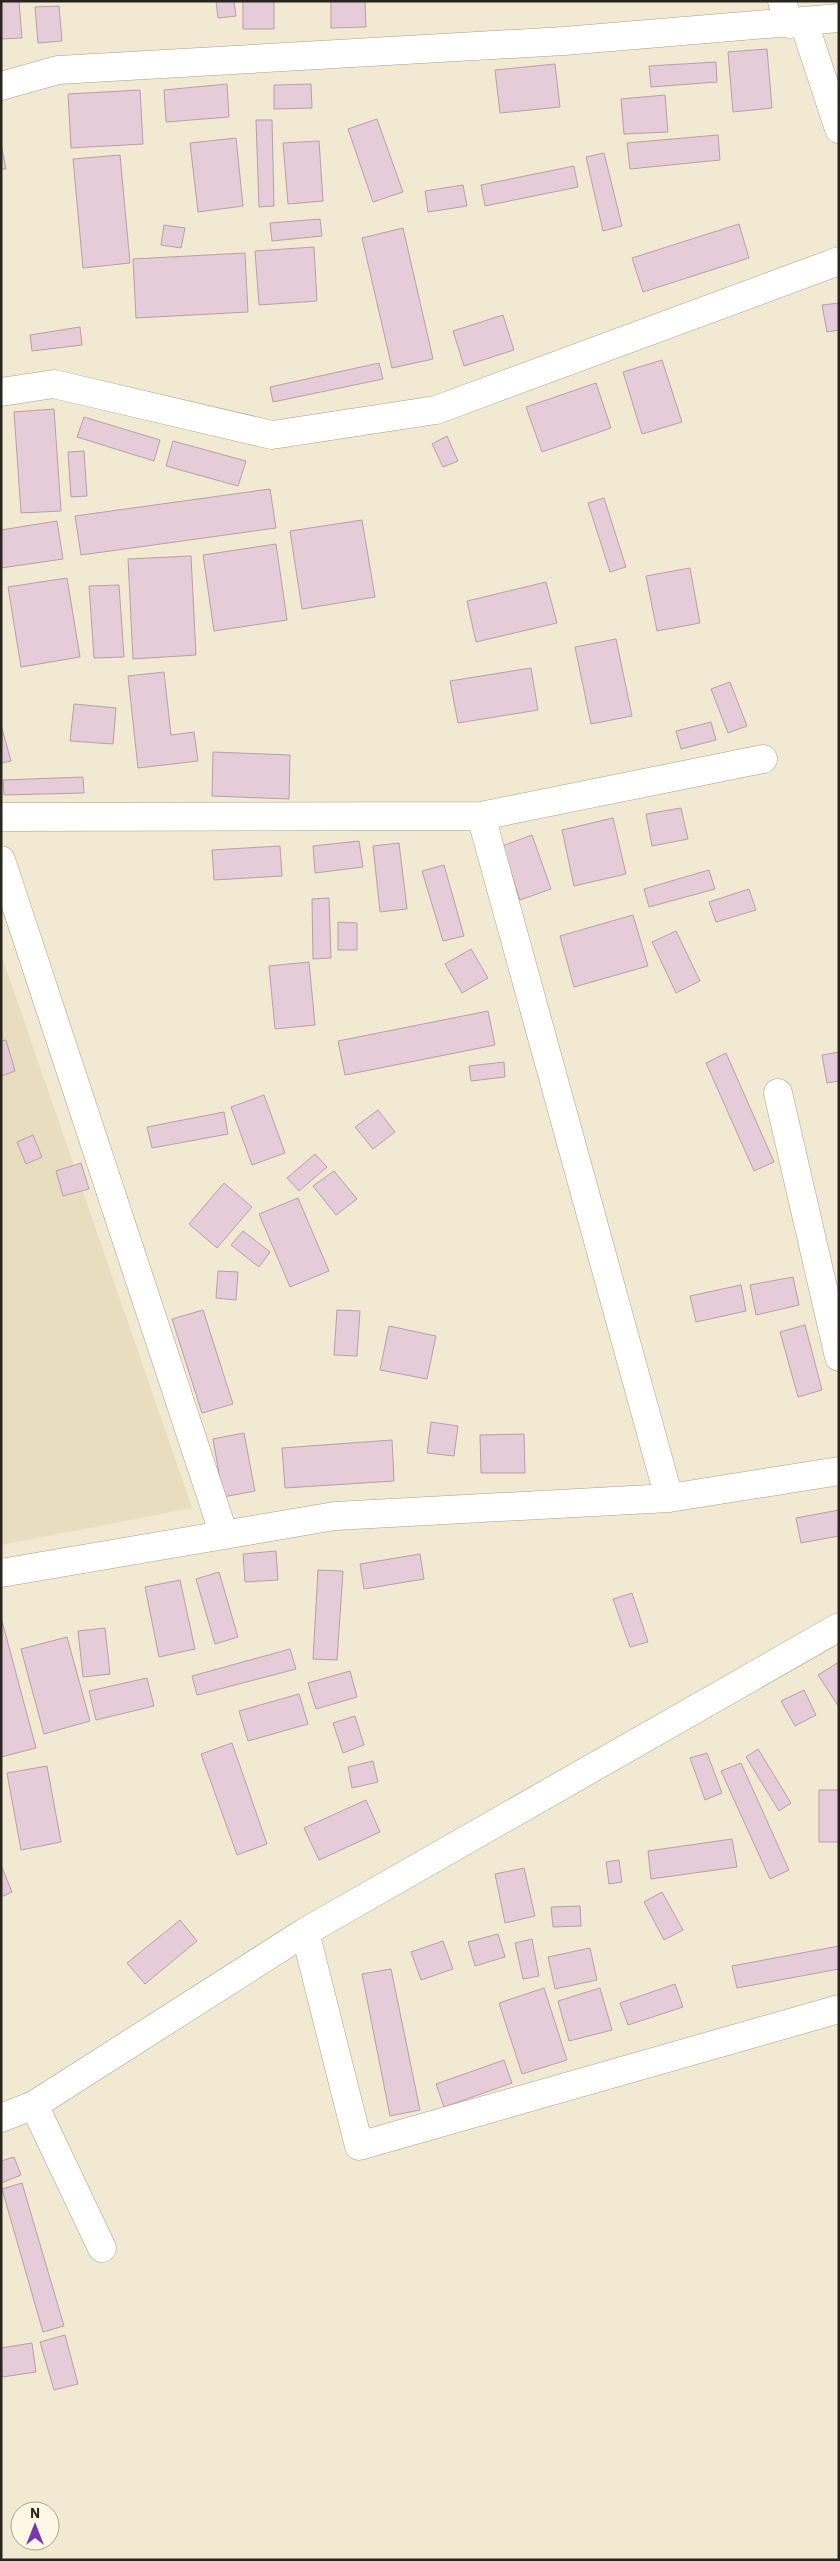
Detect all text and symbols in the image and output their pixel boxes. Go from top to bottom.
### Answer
north arrow [10,2501,60,2551]
text: N [30,2504,40,2522]

